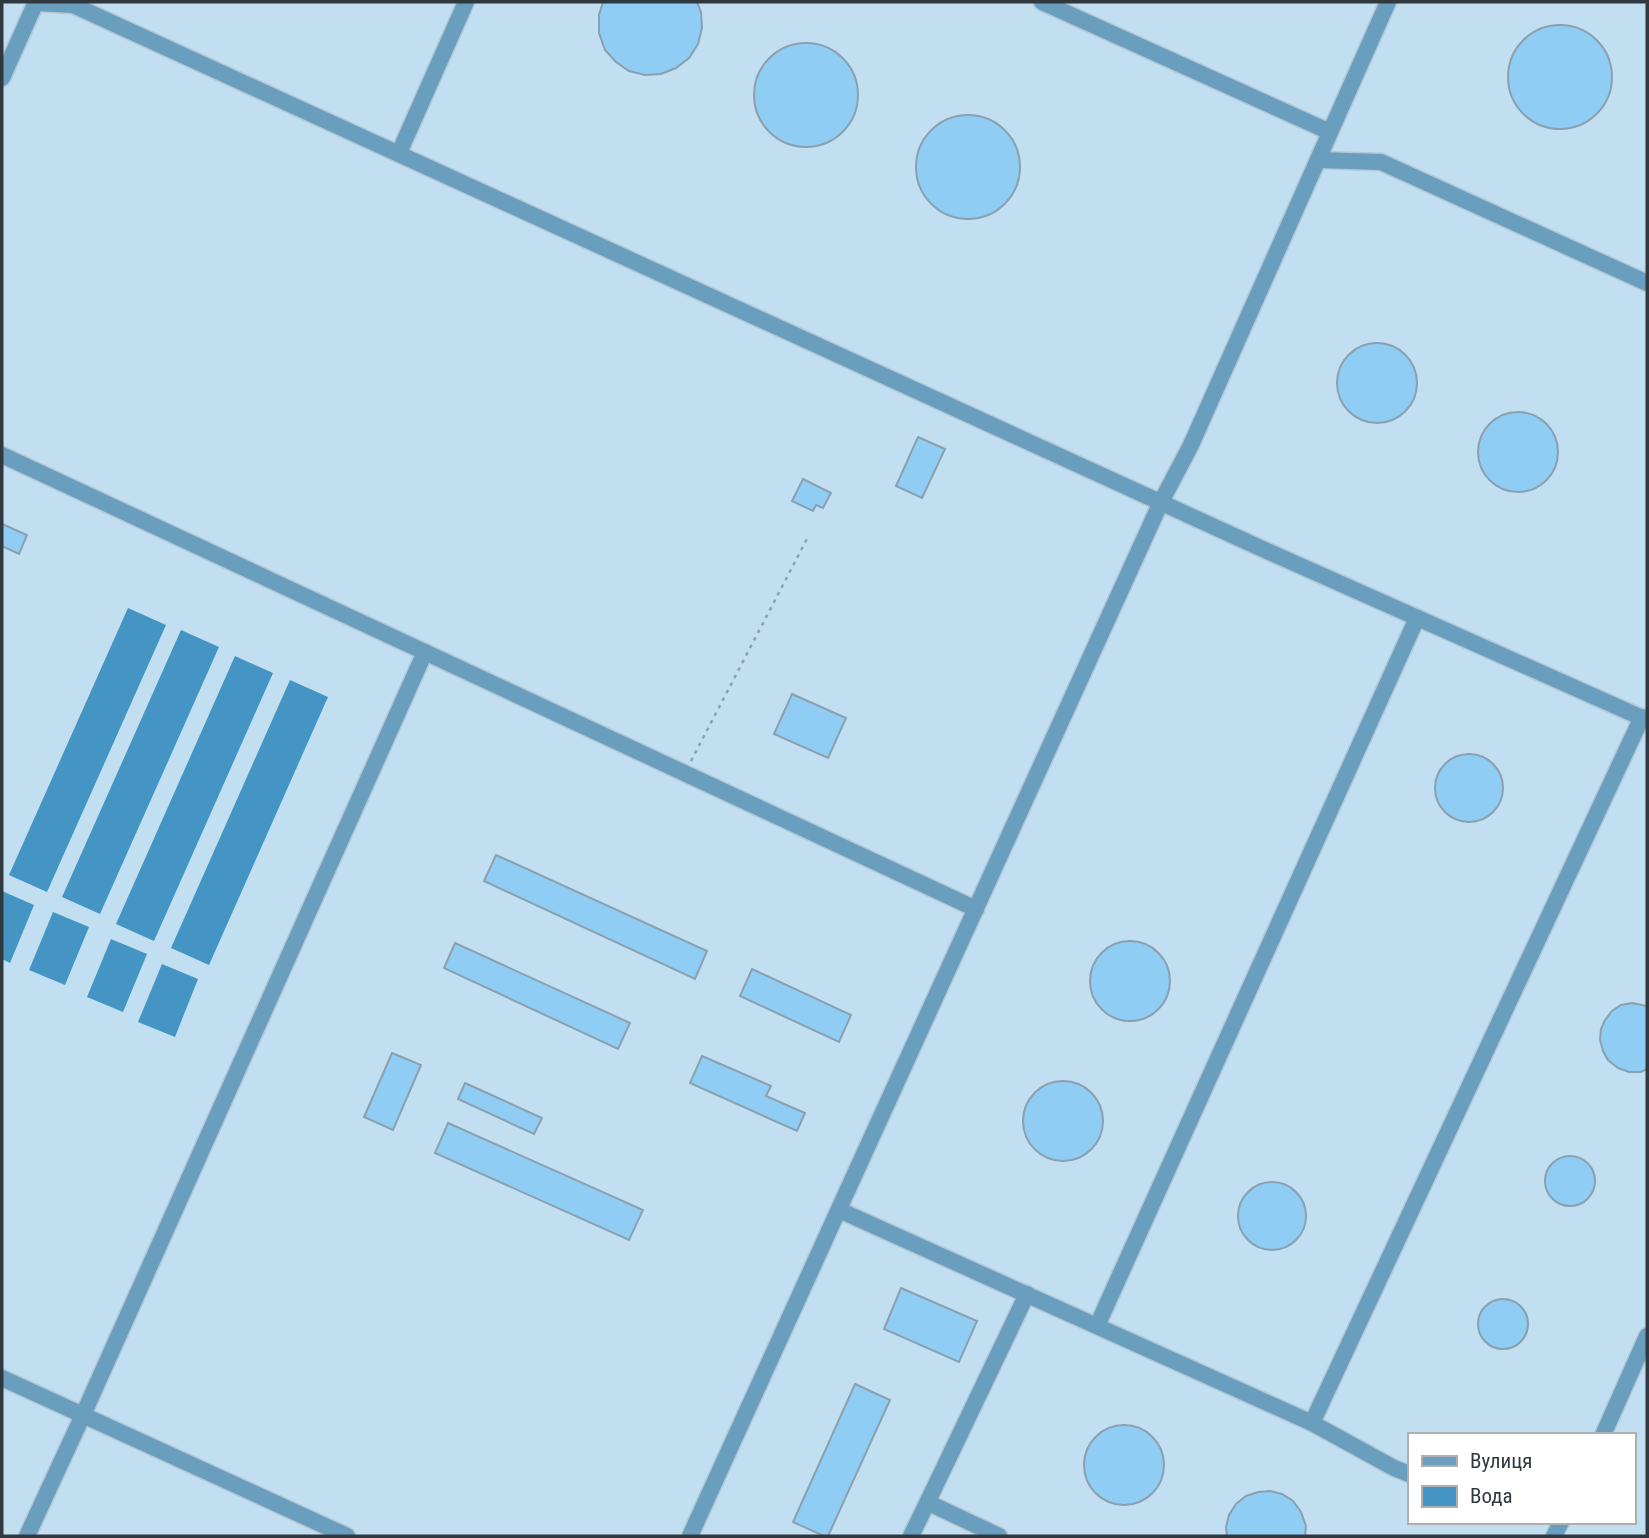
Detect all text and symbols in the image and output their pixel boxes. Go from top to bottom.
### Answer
legend [1408,1433,1635,1524]
text: Вулиця [1470,1449,1532,1473]
text: Вода [1470,1484,1513,1508]

